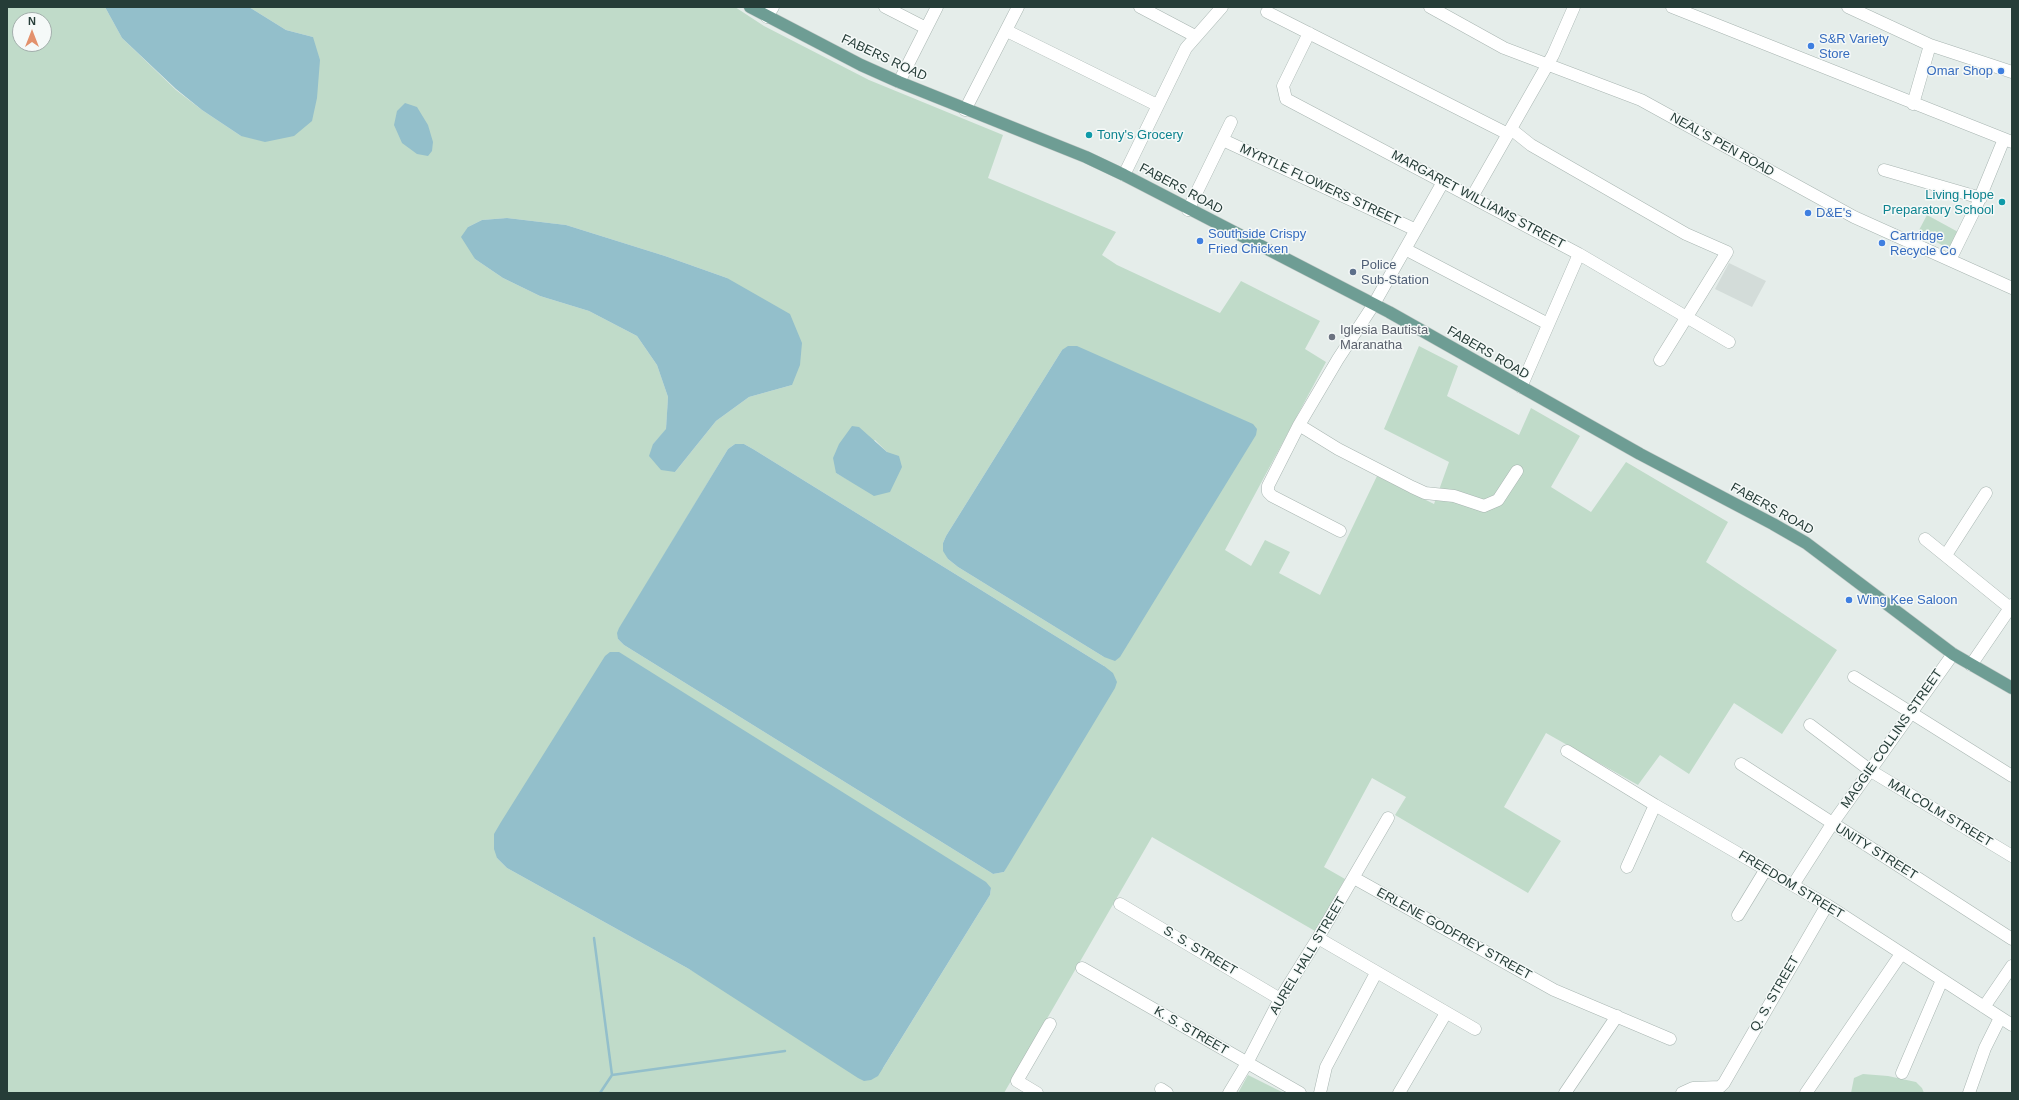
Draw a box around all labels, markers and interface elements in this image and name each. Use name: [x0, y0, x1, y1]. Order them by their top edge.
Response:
north arrow: [12, 12, 52, 52]
text: N: [28, 15, 36, 27]
street label: FABERS ROAD: [839, 31, 929, 85]
place label: S&R Variety Store: [1819, 31, 1889, 62]
marker: S&R Variety Store: [1806, 41, 1816, 51]
place label: Omar Shop: [1927, 63, 1993, 79]
marker: Omar Shop: [1996, 66, 2006, 76]
street label: NEAL'S PEN ROAD: [1667, 110, 1777, 180]
place label: Tony's Grocery: [1097, 127, 1183, 143]
marker: Tony's Grocery: [1084, 130, 1094, 140]
street label: MYRTLE FLOWERS STREET: [1237, 141, 1403, 229]
street label: MARGARET WILLIAMS STREET: [1389, 148, 1567, 252]
street label: FABERS ROAD: [1137, 160, 1225, 218]
place label: Living Hope Preparatory School: [1883, 187, 1994, 218]
marker: Living Hope Preparatory School: [1997, 197, 2007, 207]
place label: D&E's: [1816, 205, 1852, 221]
marker: D&E's: [1803, 208, 1813, 218]
place label: Southside Crispy Fried Chicken: [1208, 226, 1306, 257]
place label: Cartridge Recycle Co: [1890, 228, 1956, 259]
marker: Southside Crispy Fried Chicken: [1195, 236, 1205, 246]
marker: Cartridge Recycle Co: [1877, 238, 1887, 248]
place label: Police Sub-Station: [1361, 257, 1429, 288]
marker: Police Sub-Station: [1348, 267, 1358, 277]
place label: Iglesia Bautista Maranatha: [1340, 322, 1428, 353]
street label: FABERS ROAD: [1444, 323, 1532, 383]
marker: Iglesia Bautista Maranatha: [1327, 332, 1337, 342]
street label: FABERS ROAD: [1728, 480, 1816, 538]
place label: Wing Kee Saloon: [1857, 592, 1957, 608]
marker: Wing Kee Saloon: [1844, 595, 1854, 605]
street label: MAGGIE COLLINS STREET: [1838, 666, 1946, 812]
street label: MALCOLM STREET: [1885, 776, 1995, 850]
street label: UNITY STREET: [1832, 821, 1920, 883]
street label: FREEDOM STREET: [1736, 847, 1846, 923]
street label: ERLENE GODFREY STREET: [1374, 885, 1534, 983]
street label: AUREL HALL STREET: [1267, 894, 1349, 1018]
street label: S. S. STREET: [1160, 923, 1240, 979]
street label: Q. S. STREET: [1747, 954, 1803, 1034]
street label: K. S. STREET: [1151, 1003, 1231, 1059]

